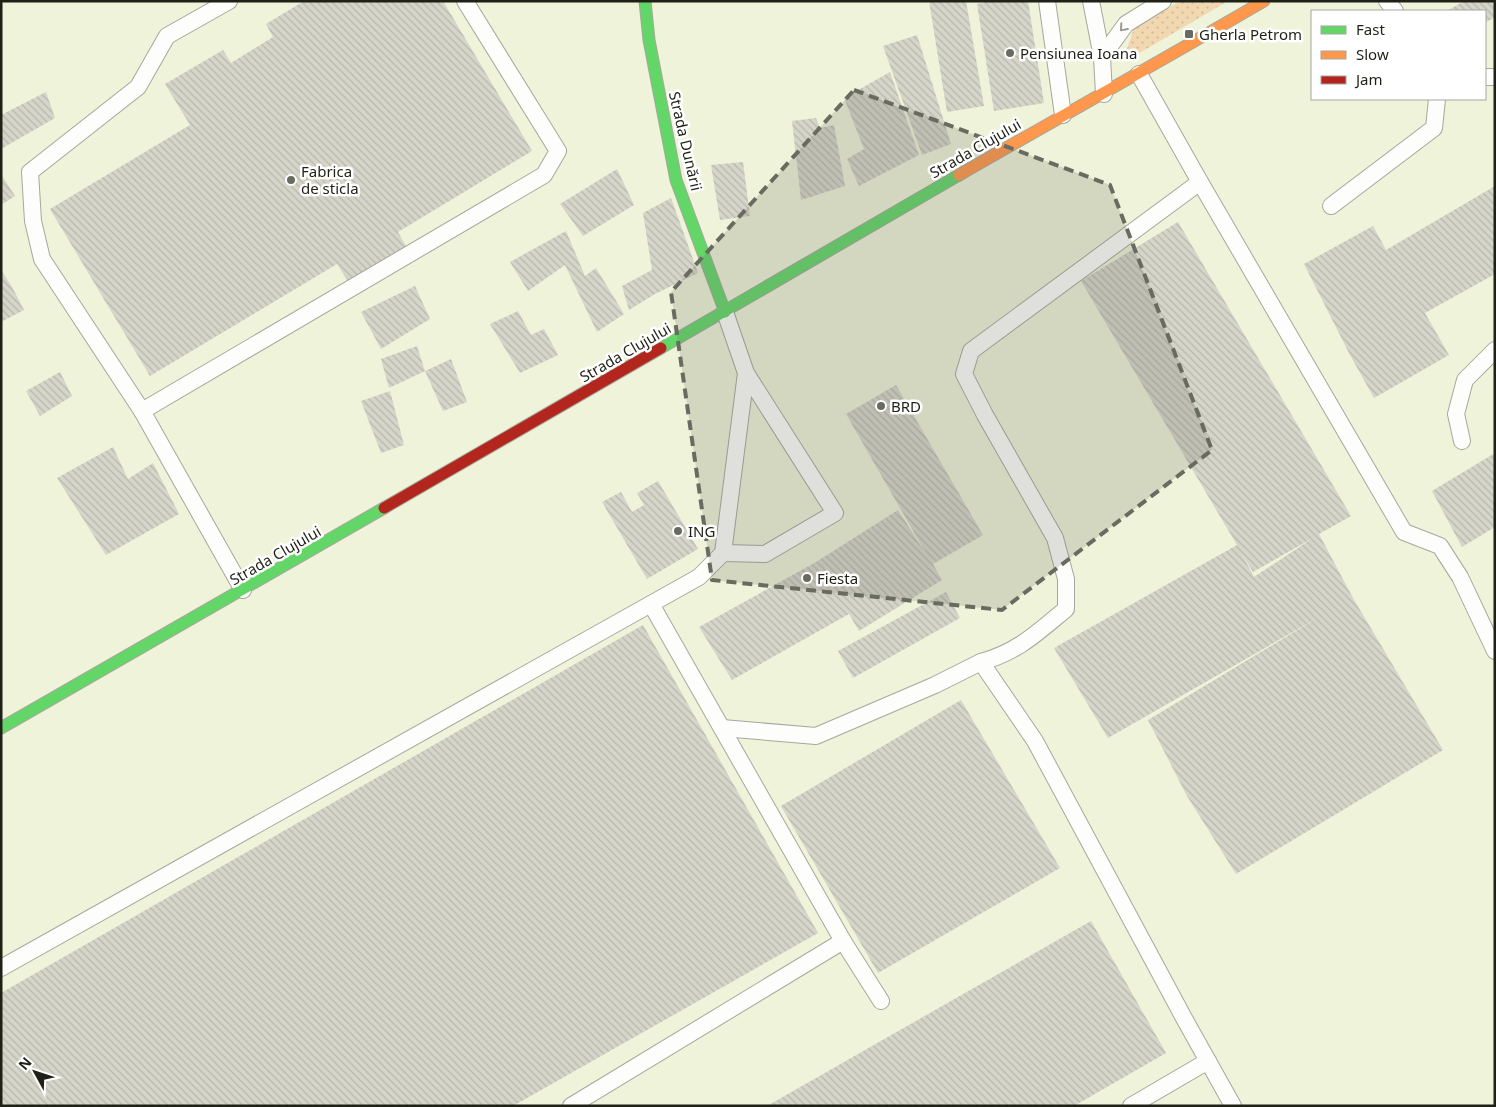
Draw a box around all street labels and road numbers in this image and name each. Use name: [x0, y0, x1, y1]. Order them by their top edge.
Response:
street label: Strada Dunării: [665, 89, 707, 193]
street label: Strada Clujului: [926, 114, 1024, 182]
street label: Strada Clujului: [576, 318, 674, 386]
street label: Strada Clujului: [226, 521, 324, 589]

